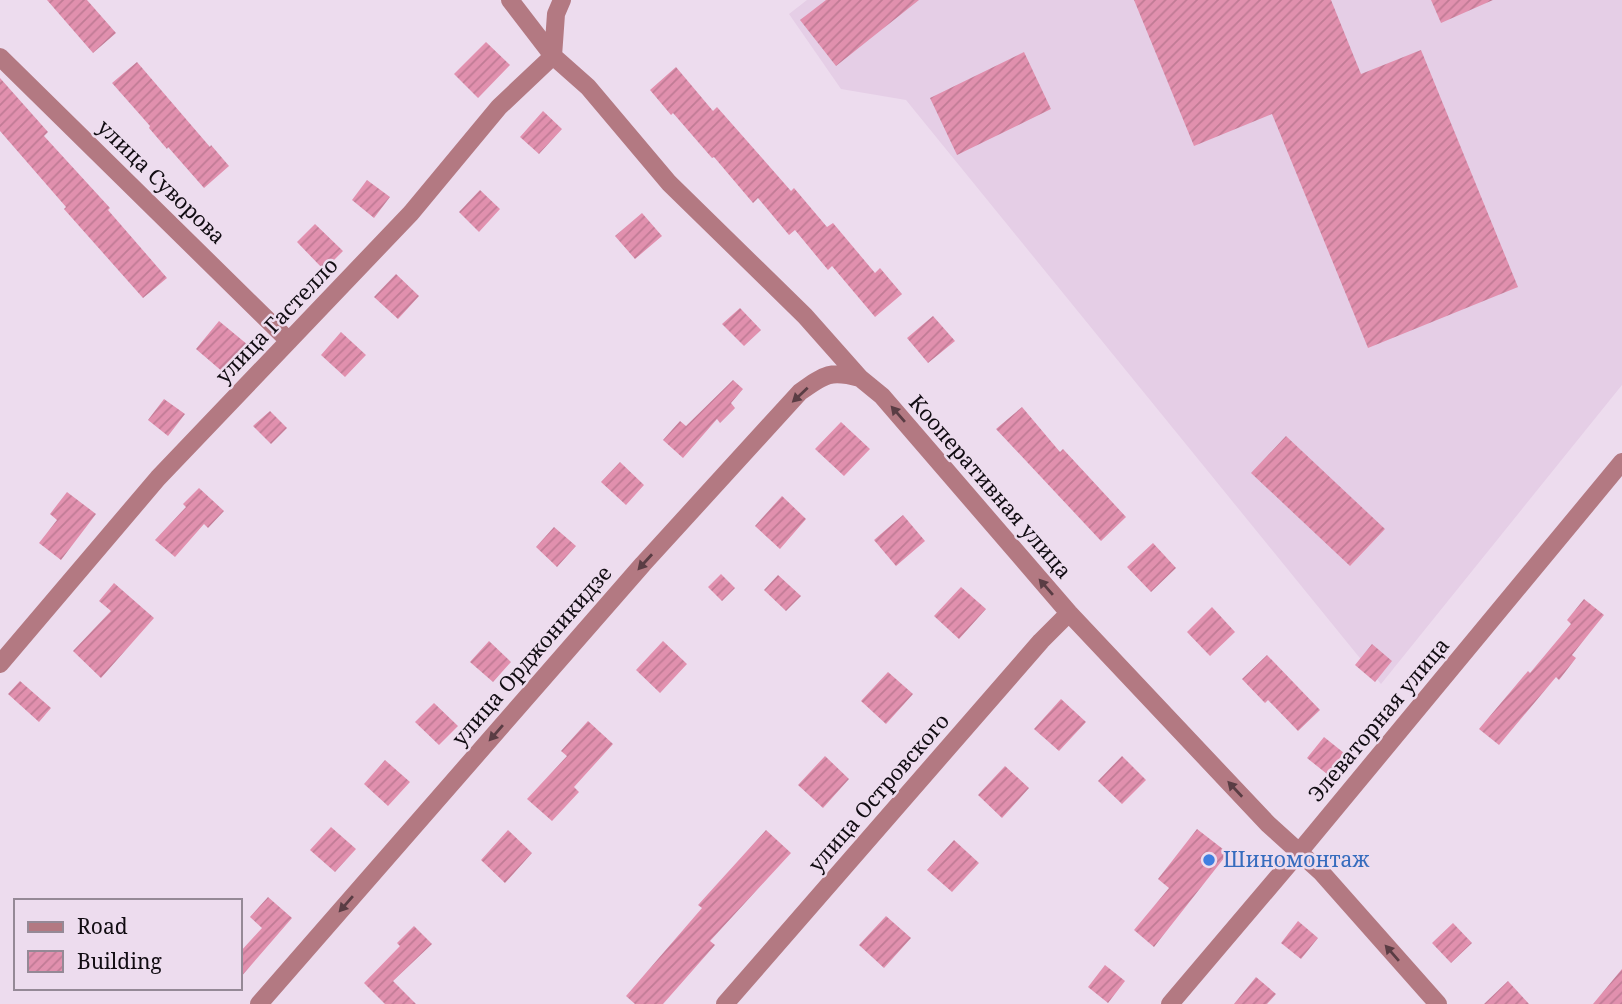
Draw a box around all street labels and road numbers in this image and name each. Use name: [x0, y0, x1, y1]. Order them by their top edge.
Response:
street label: улица Суворова: [92, 113, 232, 250]
street label: улица Гастелло: [209, 251, 344, 389]
street label: Кооперативная улица: [903, 389, 1078, 584]
street label: улица Орджоникидзе: [445, 559, 617, 751]
street label: Элеваторная улица: [1301, 632, 1455, 807]
street label: улица Островского: [802, 707, 955, 878]

